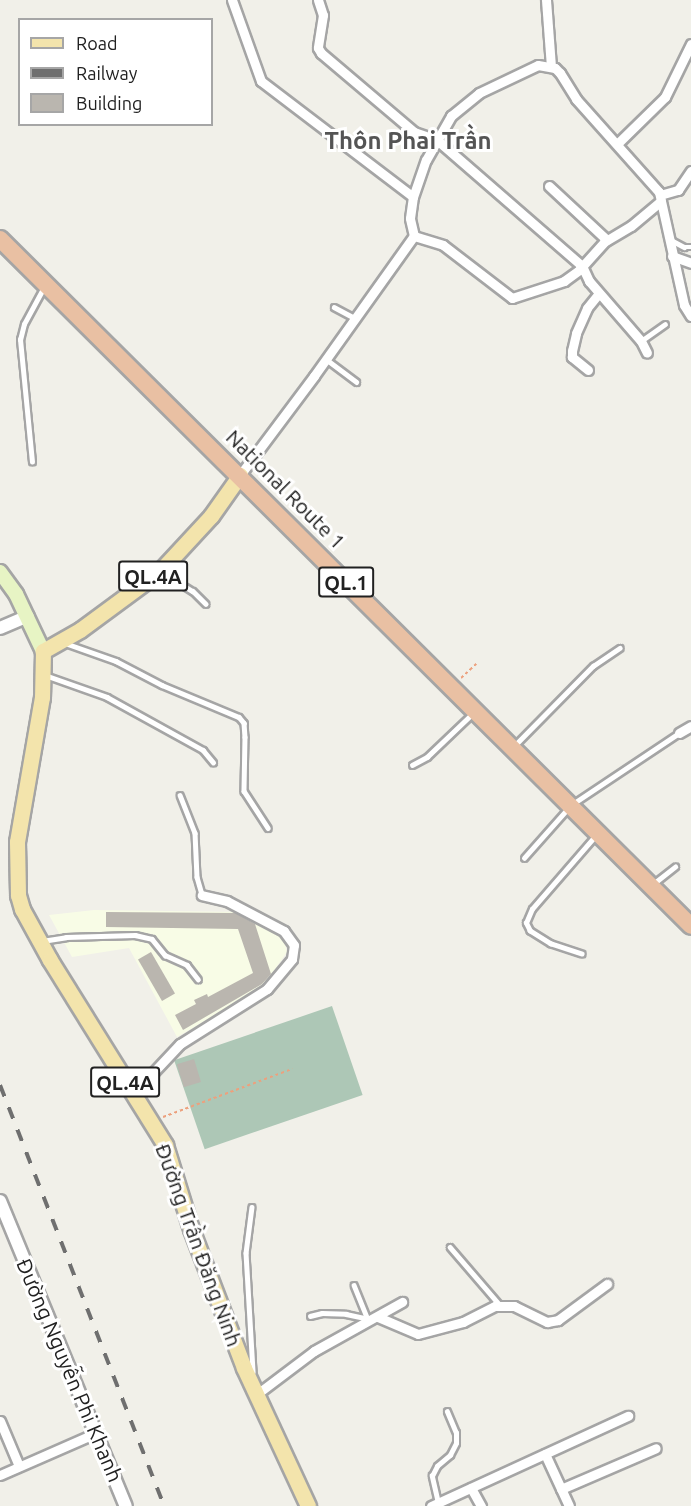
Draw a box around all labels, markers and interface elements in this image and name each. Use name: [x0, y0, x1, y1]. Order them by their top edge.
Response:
legend: [18, 18, 213, 126]
text: Road: [76, 33, 118, 53]
text: Railway: [76, 63, 137, 83]
text: Building: [76, 93, 142, 113]
district label: Thôn Phai Trần: [325, 127, 491, 155]
street label: National Route 1: [221, 424, 351, 554]
road number: QL.4A: [117, 559, 189, 593]
road number: QL.1: [318, 565, 374, 599]
road number: QL.4A: [89, 1065, 161, 1099]
street label: Đường Trần Đăng Ninh: [151, 1140, 247, 1350]
street label: Đường Nguyễn Phi Khanh: [11, 1255, 129, 1485]

